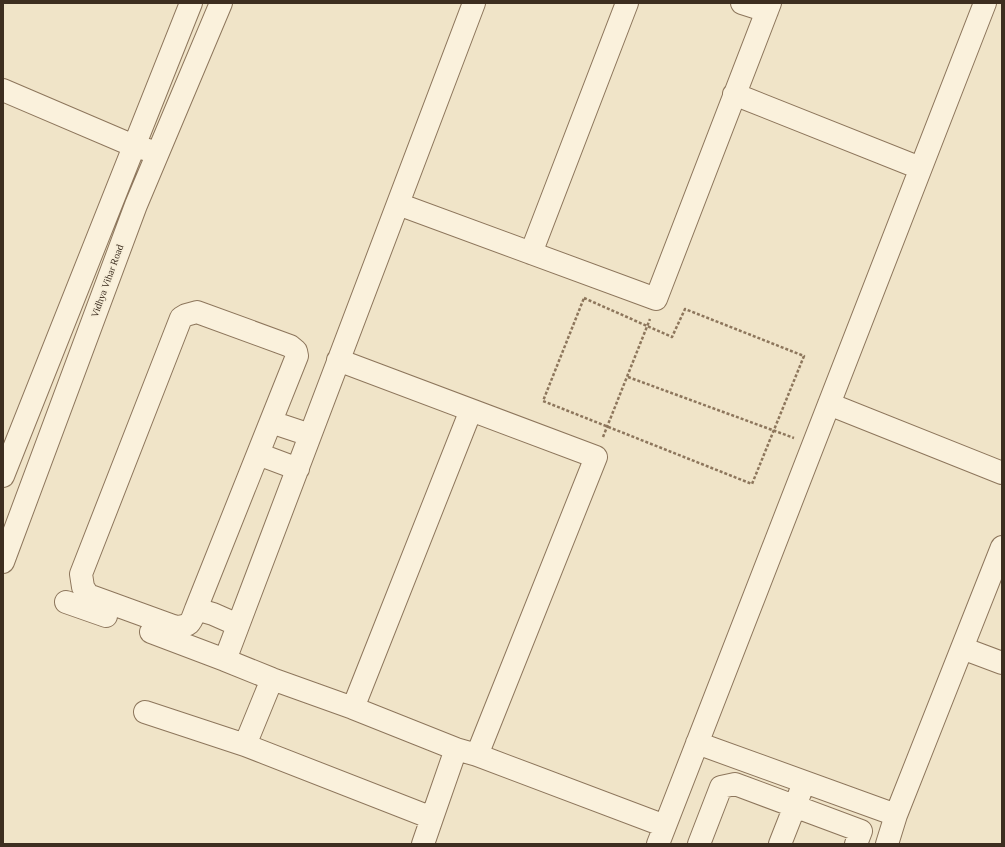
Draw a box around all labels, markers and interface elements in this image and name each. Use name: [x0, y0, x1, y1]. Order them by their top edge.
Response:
street label: Vidhya Vihar Road: [89, 243, 125, 319]

